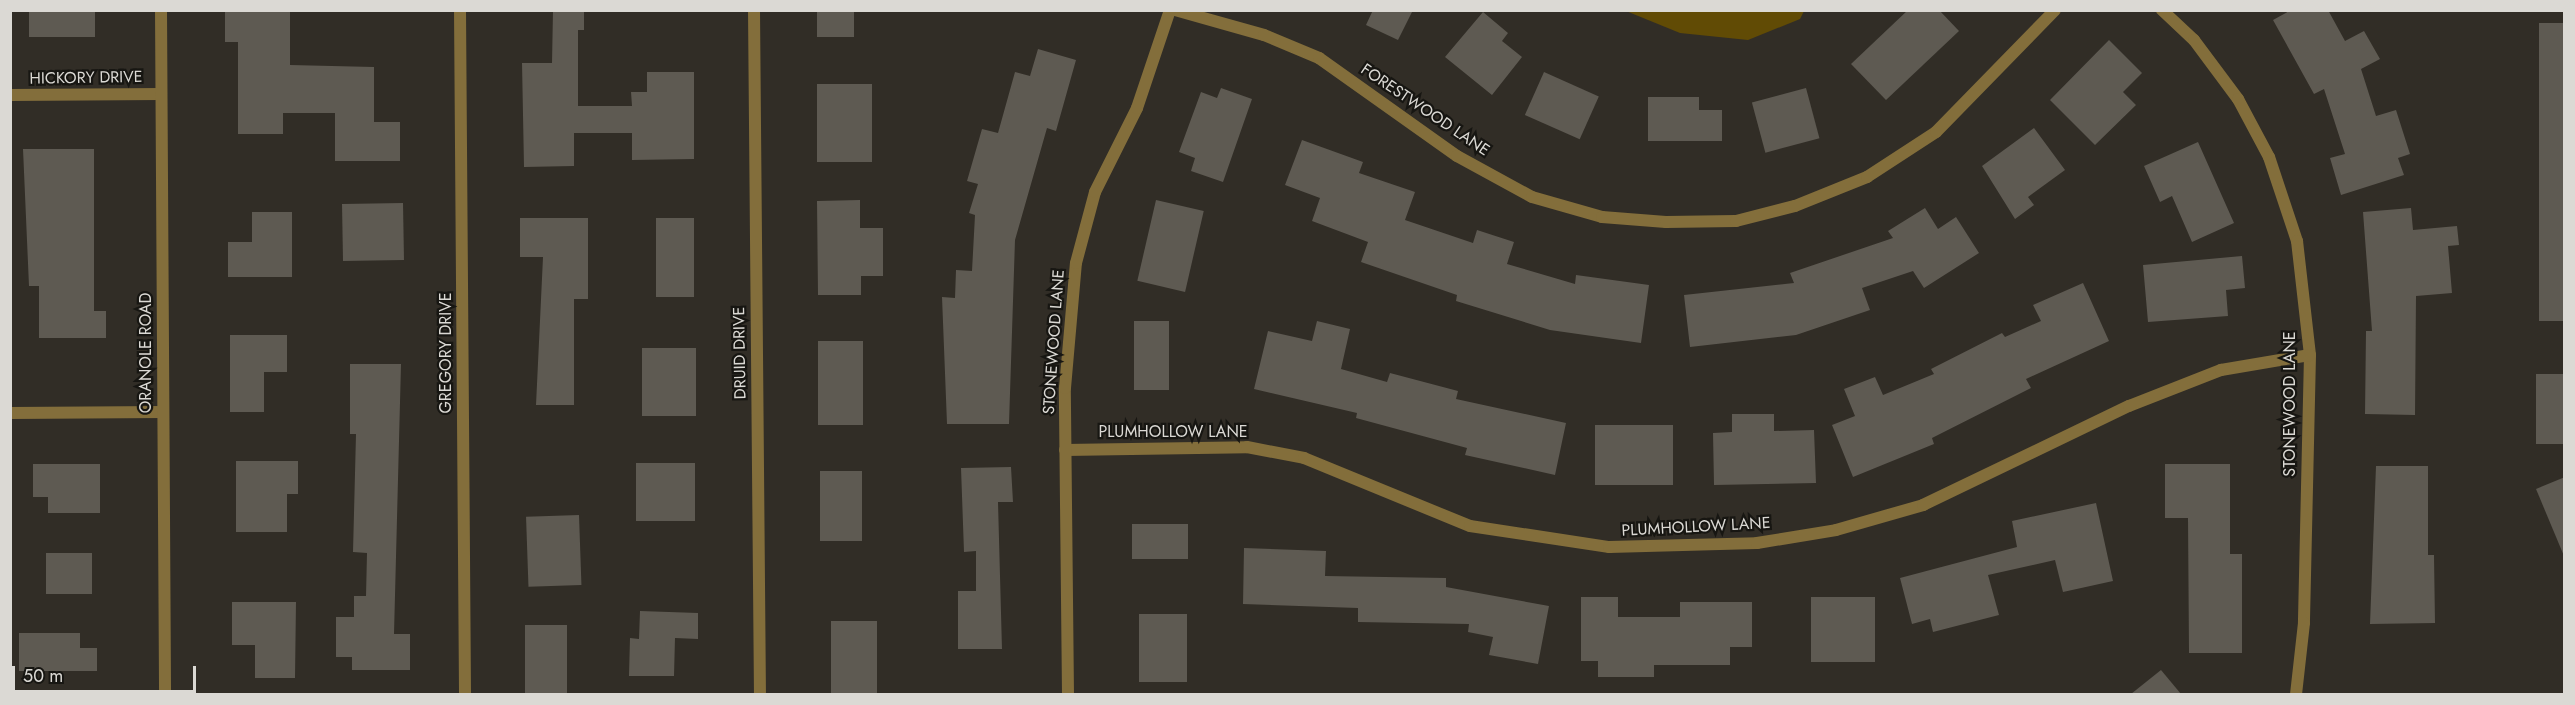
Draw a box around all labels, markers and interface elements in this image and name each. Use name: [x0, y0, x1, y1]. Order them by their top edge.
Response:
street label: FORESTWOOD LANE: [1357, 60, 1493, 160]
street label: HICKORY DRIVE: [29, 67, 143, 89]
street label: STONEWOOD LANE: [1039, 269, 1069, 415]
street label: GREGORY DRIVE: [436, 292, 456, 414]
street label: ORANOLE ROAD: [136, 293, 156, 413]
street label: DRUID DRIVE: [730, 307, 750, 399]
street label: STONEWOOD LANE: [2280, 331, 2300, 477]
street label: PLUMHOLLOW LANE: [1098, 422, 1248, 442]
street label: PLUMHOLLOW LANE: [1621, 514, 1771, 540]
scale bar: [15, 654, 200, 692]
text: 50 m: [23, 663, 63, 689]

